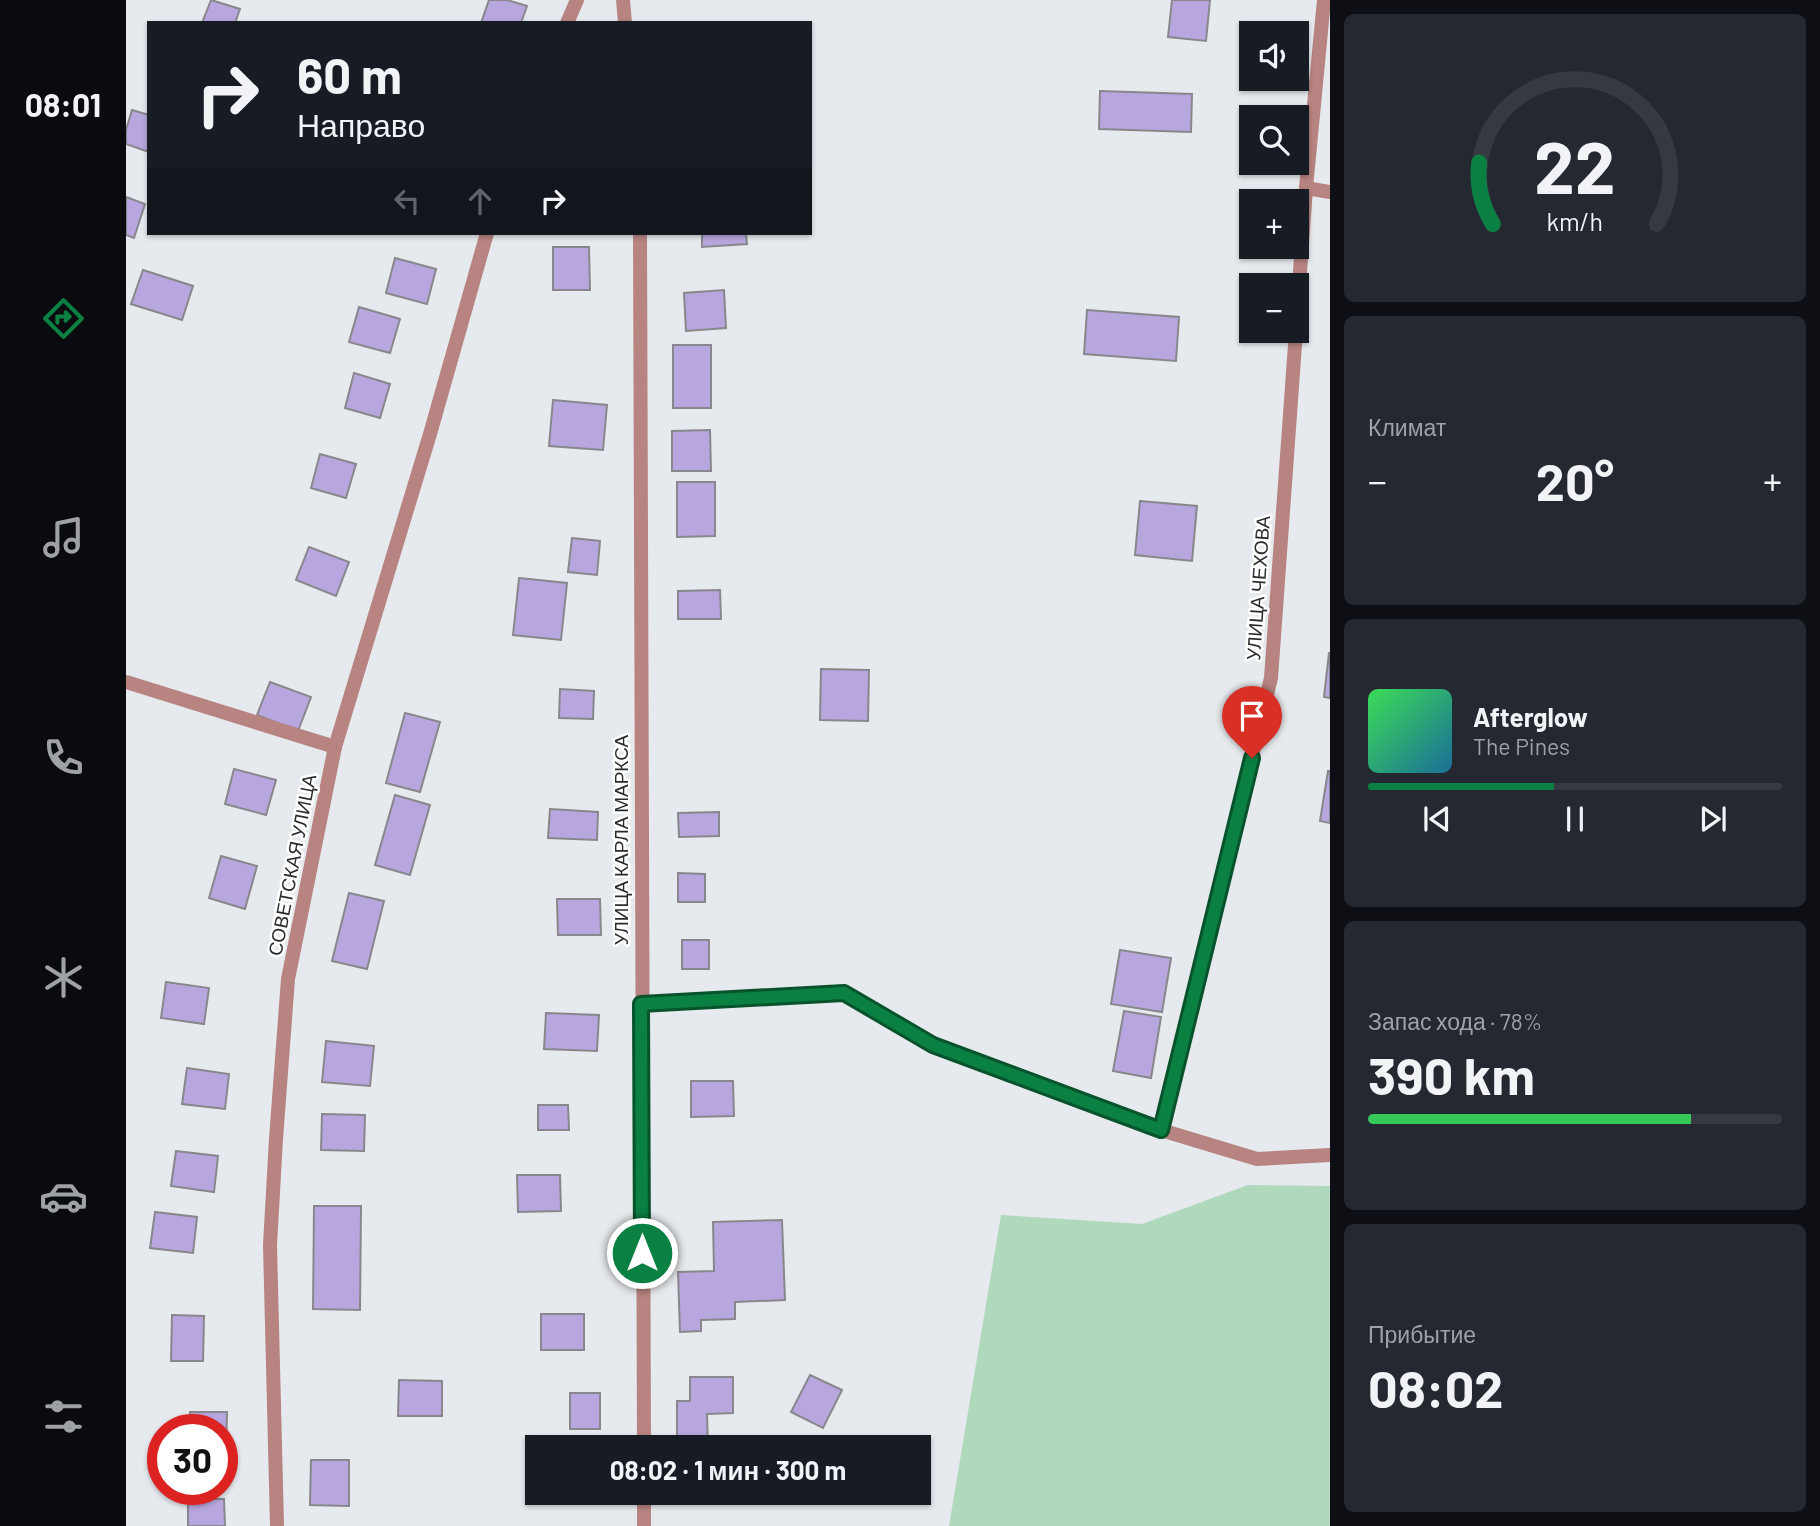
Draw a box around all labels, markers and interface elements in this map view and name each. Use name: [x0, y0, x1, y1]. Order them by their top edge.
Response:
map controls: [1239, 21, 1309, 343]
button: sound: [1239, 21, 1309, 91]
text: 60 m: [297, 45, 402, 104]
icon: right: [182, 49, 273, 140]
text: 08:01: [25, 85, 101, 123]
text: Направо: [297, 105, 425, 143]
button: search: [1239, 105, 1309, 175]
text: 22: [1534, 122, 1616, 210]
icon: left: [388, 182, 426, 220]
icon: ahead: [461, 182, 499, 220]
icon: right: [534, 182, 572, 220]
button: +: [1239, 189, 1309, 259]
text: km/h: [1547, 206, 1603, 236]
button: −: [1239, 273, 1309, 343]
icon: directions: [39, 294, 88, 343]
text: Климат: [1368, 413, 1446, 441]
text: 20°: [1536, 449, 1614, 511]
text: −: [1368, 457, 1387, 503]
text: +: [1763, 457, 1782, 503]
icon: music: [39, 513, 88, 562]
street label: УЛИЦА ЧЕХОВА: [1241, 515, 1274, 661]
pin: [1222, 686, 1282, 758]
icon: arrive: [1233, 697, 1271, 735]
text: Afterglow: [1473, 701, 1588, 732]
text: The Pines: [1473, 732, 1570, 760]
icon: phone: [39, 733, 88, 782]
street label: УЛИЦА КАРЛА МАРКСА: [609, 734, 632, 945]
street label: СОВЕТСКАЯ УЛИЦА: [263, 772, 320, 958]
icon: previous: [1418, 800, 1456, 838]
icon: pause: [1556, 800, 1594, 838]
icon: next: [1694, 800, 1732, 838]
icon: climate: [39, 953, 88, 1002]
text: Запас хода · 78%: [1368, 1007, 1542, 1035]
text: 390 km: [1368, 1043, 1535, 1105]
icon: car: [39, 1172, 88, 1221]
position arrow: [605, 1216, 679, 1290]
text: Прибытие: [1368, 1320, 1476, 1348]
text: 08:02: [1368, 1356, 1503, 1418]
icon: filters: [39, 1392, 88, 1441]
speed limit sign: 30: [147, 1414, 238, 1505]
text: 08:02 · 1 мин · 300 m: [610, 1454, 846, 1485]

